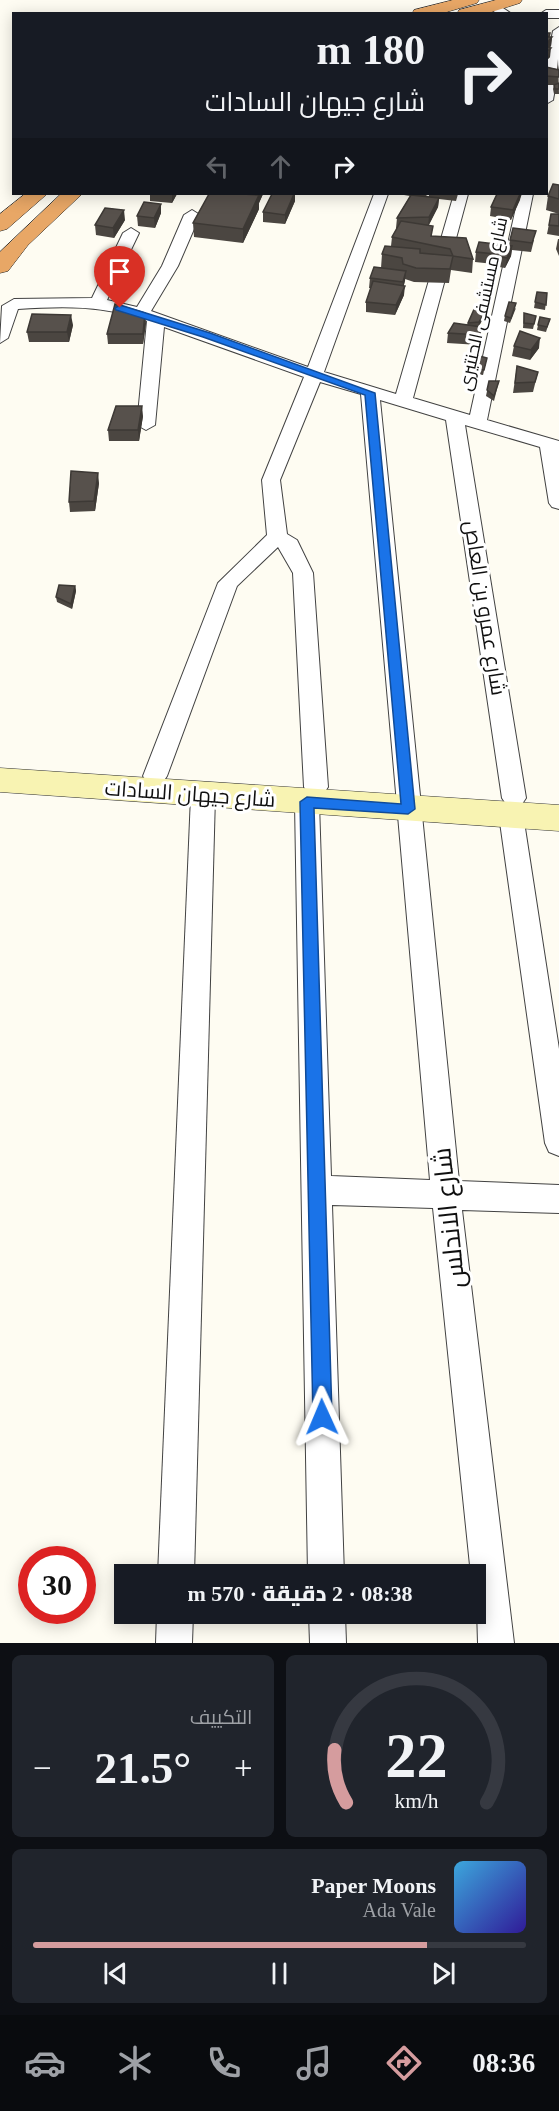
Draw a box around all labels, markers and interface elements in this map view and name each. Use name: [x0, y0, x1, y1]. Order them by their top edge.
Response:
text: 180 m: [317, 27, 425, 73]
icon: right: [446, 36, 524, 114]
text: شارع جيهان السادات: [205, 87, 425, 117]
icon: left: [201, 150, 234, 183]
icon: ahead: [264, 150, 297, 183]
icon: right: [327, 150, 360, 183]
street label: شارع مستشفى الحنتيرى: [455, 215, 513, 393]
pin: [94, 246, 145, 308]
icon: arrive: [103, 255, 136, 288]
street label: شارع عمرو بن العاص: [457, 519, 511, 698]
street label: شارع جيهان السادات: [104, 776, 276, 814]
street label: شارع الاندلس: [427, 1146, 473, 1290]
position arrow: [290, 1385, 354, 1449]
speed limit sign: 30: [18, 1546, 96, 1624]
text: 08:38 · 2 دقيقة · 570 m: [187, 1581, 413, 1606]
text: التكييف: [190, 1706, 253, 1728]
text: 22: [385, 1721, 447, 1790]
text: 21.5°: [94, 1743, 191, 1793]
text: −: [33, 1750, 52, 1786]
text: +: [234, 1750, 253, 1786]
text: km/h: [394, 1789, 439, 1813]
text: Paper Moons: [311, 1873, 436, 1898]
text: Ada Vale: [363, 1899, 436, 1921]
icon: previous: [99, 1957, 132, 1990]
icon: pause: [263, 1957, 296, 1990]
icon: next: [427, 1957, 460, 1990]
icon: car: [24, 2042, 66, 2084]
icon: climate: [114, 2042, 156, 2084]
icon: phone: [203, 2042, 245, 2084]
icon: music: [293, 2042, 335, 2084]
icon: directions: [383, 2042, 425, 2084]
text: 08:36: [472, 2048, 535, 2078]

